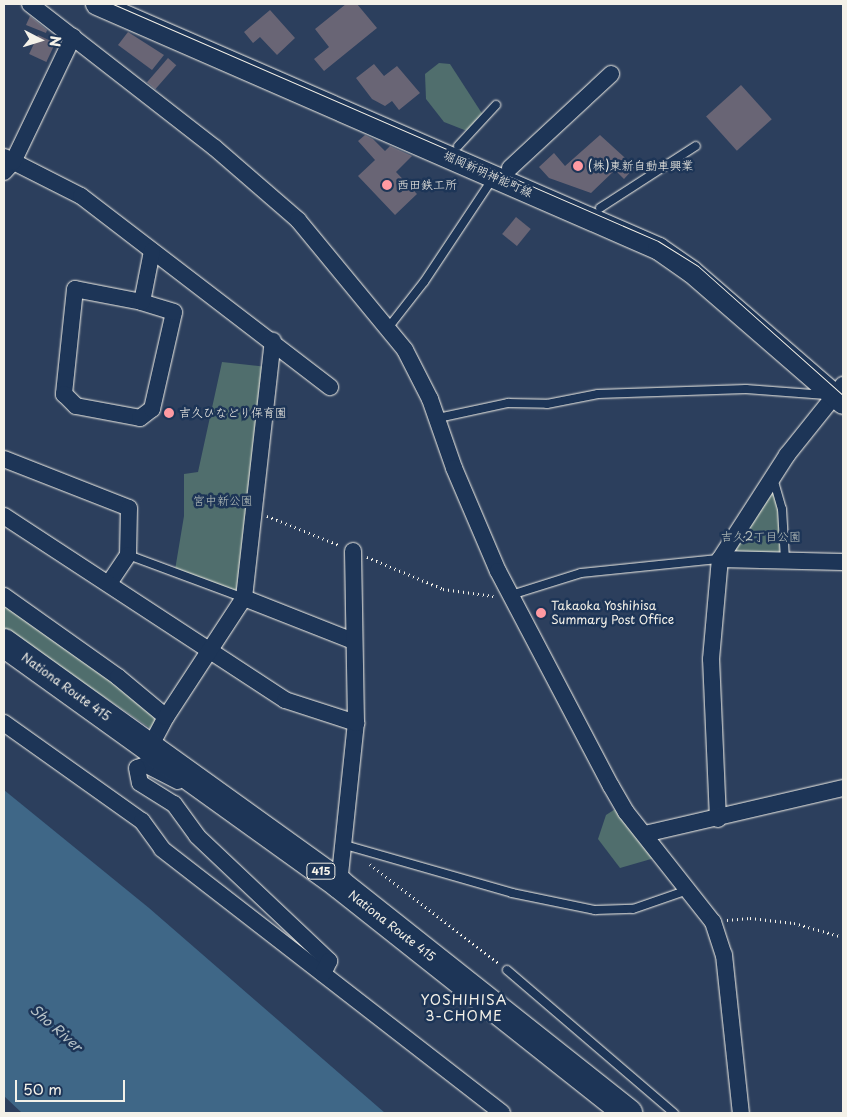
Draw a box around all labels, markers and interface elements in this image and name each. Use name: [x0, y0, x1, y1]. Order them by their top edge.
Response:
north arrow: [15, 15, 65, 65]
text: N: [44, 35, 66, 48]
street label: 堀岡新明神能町線: [441, 148, 535, 200]
place label: (株)東新自動車興業: [588, 159, 693, 173]
marker: (株)東新自動車興業: [572, 160, 584, 172]
place label: 西田鉄工所: [397, 178, 457, 192]
marker: 西田鉄工所: [381, 179, 393, 191]
place label: 吉久ひなどり保育園: [179, 406, 287, 420]
marker: 吉久ひなどり保育園: [163, 407, 175, 419]
park label: 宮中新公園: [193, 494, 253, 508]
park label: 吉久2丁目公園: [721, 530, 801, 544]
place label: Takaoka Yoshihisa Summary Post Office: [551, 599, 674, 627]
marker: Takaoka Yoshihisa Summary Post Office: [535, 607, 547, 619]
street label: Nationa Route 415: [19, 650, 113, 724]
road number: 415: [306, 862, 336, 879]
street label: Nationa Route 415: [346, 887, 438, 965]
district label: YOSHIHISA 3-CHOME: [420, 992, 508, 1024]
water label: Sho River: [26, 1001, 86, 1055]
scale bar: [18, 1070, 128, 1102]
text: 50 m: [23, 1077, 62, 1100]

